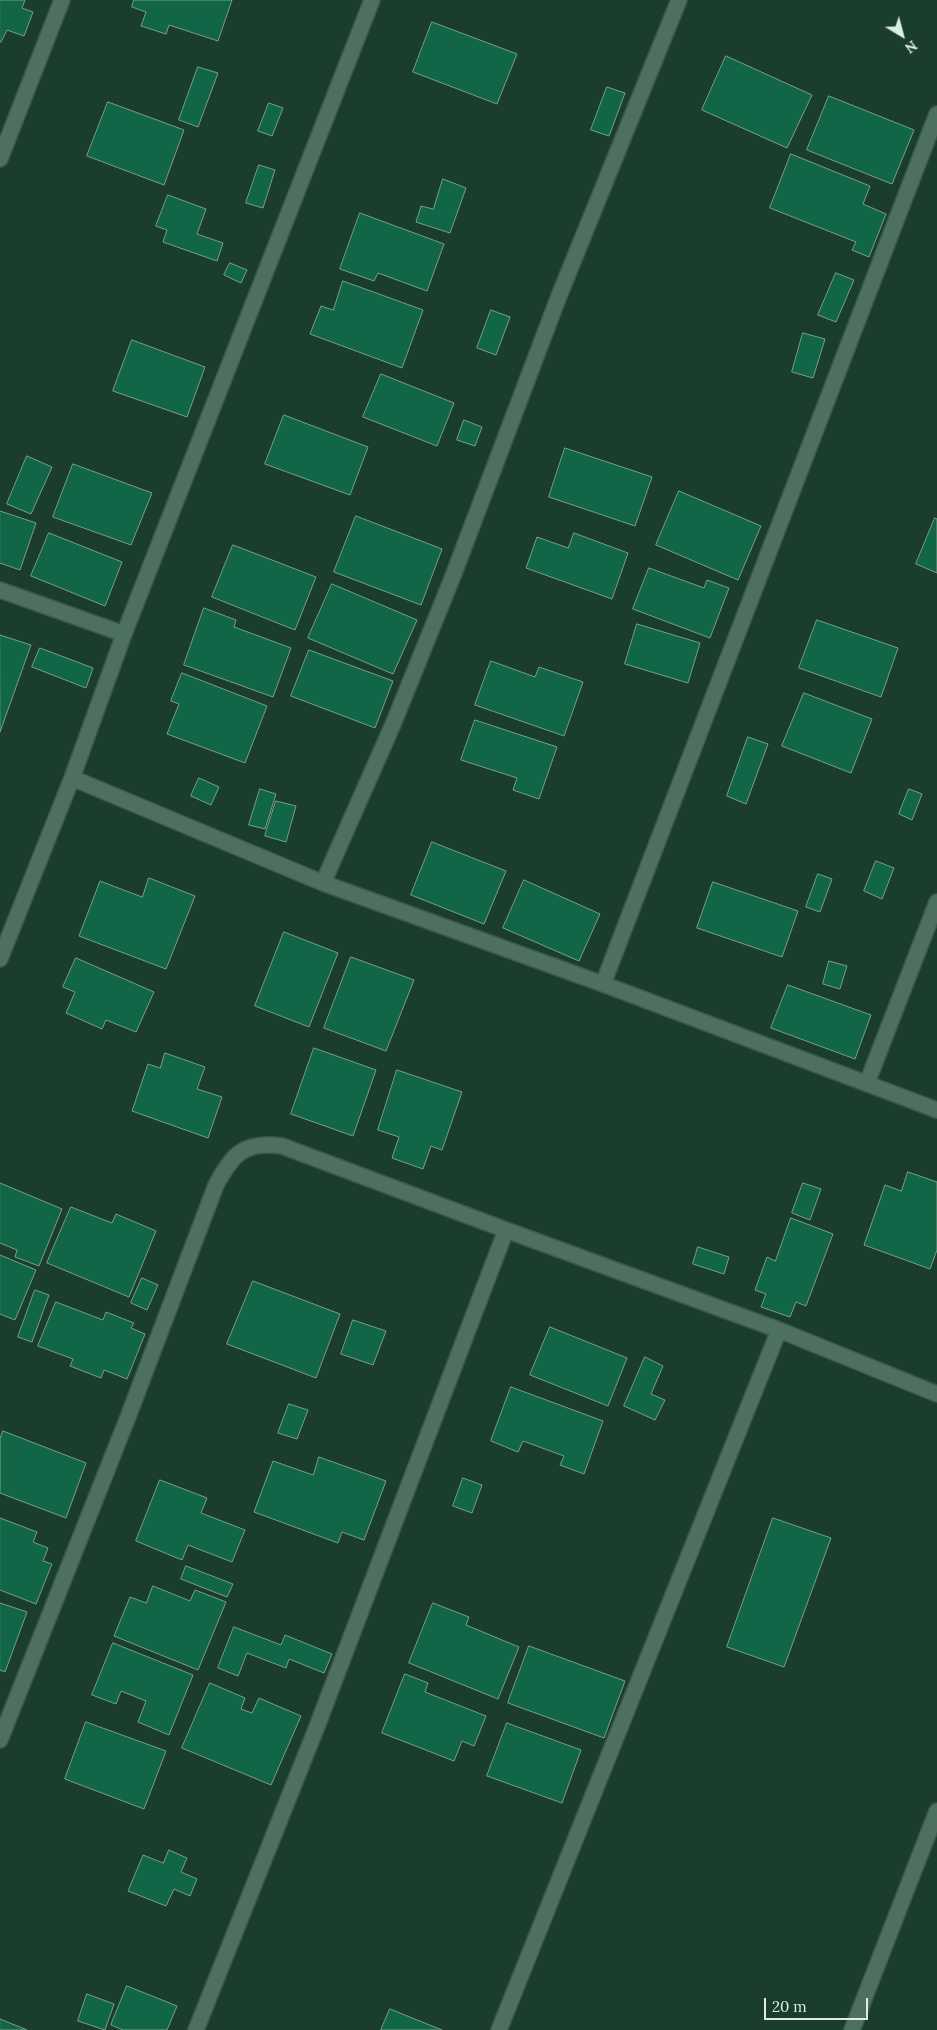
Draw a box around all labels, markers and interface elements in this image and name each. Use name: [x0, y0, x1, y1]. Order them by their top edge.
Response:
north arrow: [877, 10, 927, 60]
text: N: [901, 37, 921, 57]
scale bar: [767, 1988, 871, 2020]
text: 20 m: [772, 1997, 807, 2016]

